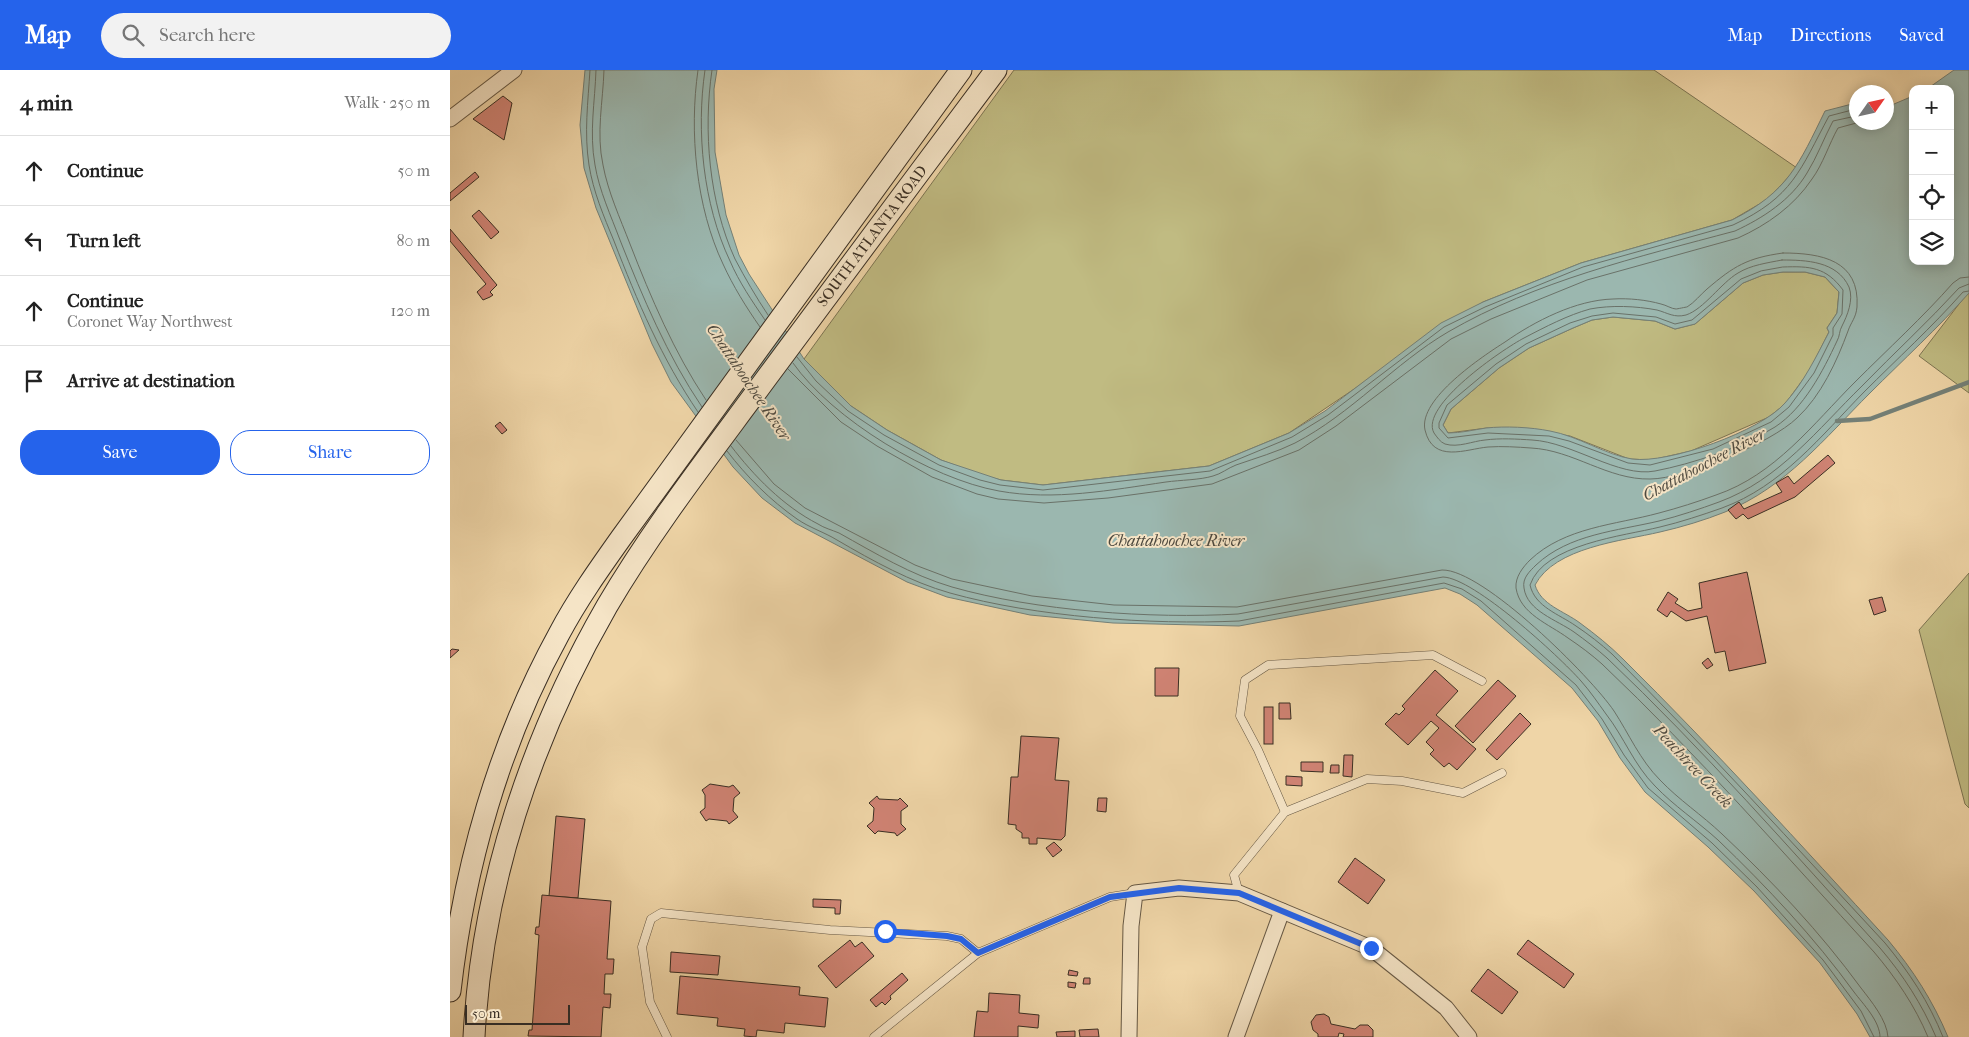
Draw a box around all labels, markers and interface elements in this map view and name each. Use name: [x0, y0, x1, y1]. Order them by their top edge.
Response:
search box: [101, 13, 451, 58]
text: Map: [25, 21, 71, 49]
icon: search: [119, 21, 147, 49]
text: Search here: [159, 24, 255, 46]
text: Map: [1728, 25, 1762, 46]
text: Directions: [1790, 25, 1871, 46]
text: Saved: [1899, 25, 1944, 46]
north arrow: [1849, 85, 1894, 130]
map controls: [1909, 85, 1954, 265]
button: +: [1909, 85, 1954, 130]
text: 4 min: [20, 91, 73, 115]
text: Walk · 250 m: [345, 93, 430, 112]
button: −: [1909, 130, 1954, 175]
icon: ahead: [20, 157, 48, 185]
text: Continue: [67, 160, 143, 182]
text: 50 m: [398, 161, 430, 180]
street label: SOUTH ATLANTA ROAD: [813, 162, 931, 310]
button: locate: [1909, 175, 1954, 220]
button: layers: [1909, 220, 1954, 265]
icon: left: [20, 227, 48, 255]
text: Turn left: [67, 230, 141, 252]
text: 80 m: [396, 231, 430, 250]
text: Continue: [67, 290, 143, 312]
icon: ahead: [20, 297, 48, 325]
text: 120 m: [391, 301, 430, 320]
text: Coronet Way Northwest: [67, 312, 233, 331]
water label: Chattahoochee River: [703, 320, 796, 445]
icon: arrive: [20, 367, 48, 395]
text: Arrive at destination: [67, 370, 235, 392]
water label: Chattahoochee River: [1639, 423, 1770, 504]
button: Save: [20, 430, 220, 475]
button: Share: [230, 430, 430, 475]
water label: Chattahoochee River: [1108, 531, 1246, 550]
water label: Peachtree Creek: [1649, 720, 1736, 812]
route start: [874, 920, 897, 943]
route end: [1360, 937, 1383, 960]
scale bar: [465, 1002, 570, 1025]
text: 50 m: [472, 1005, 500, 1022]

